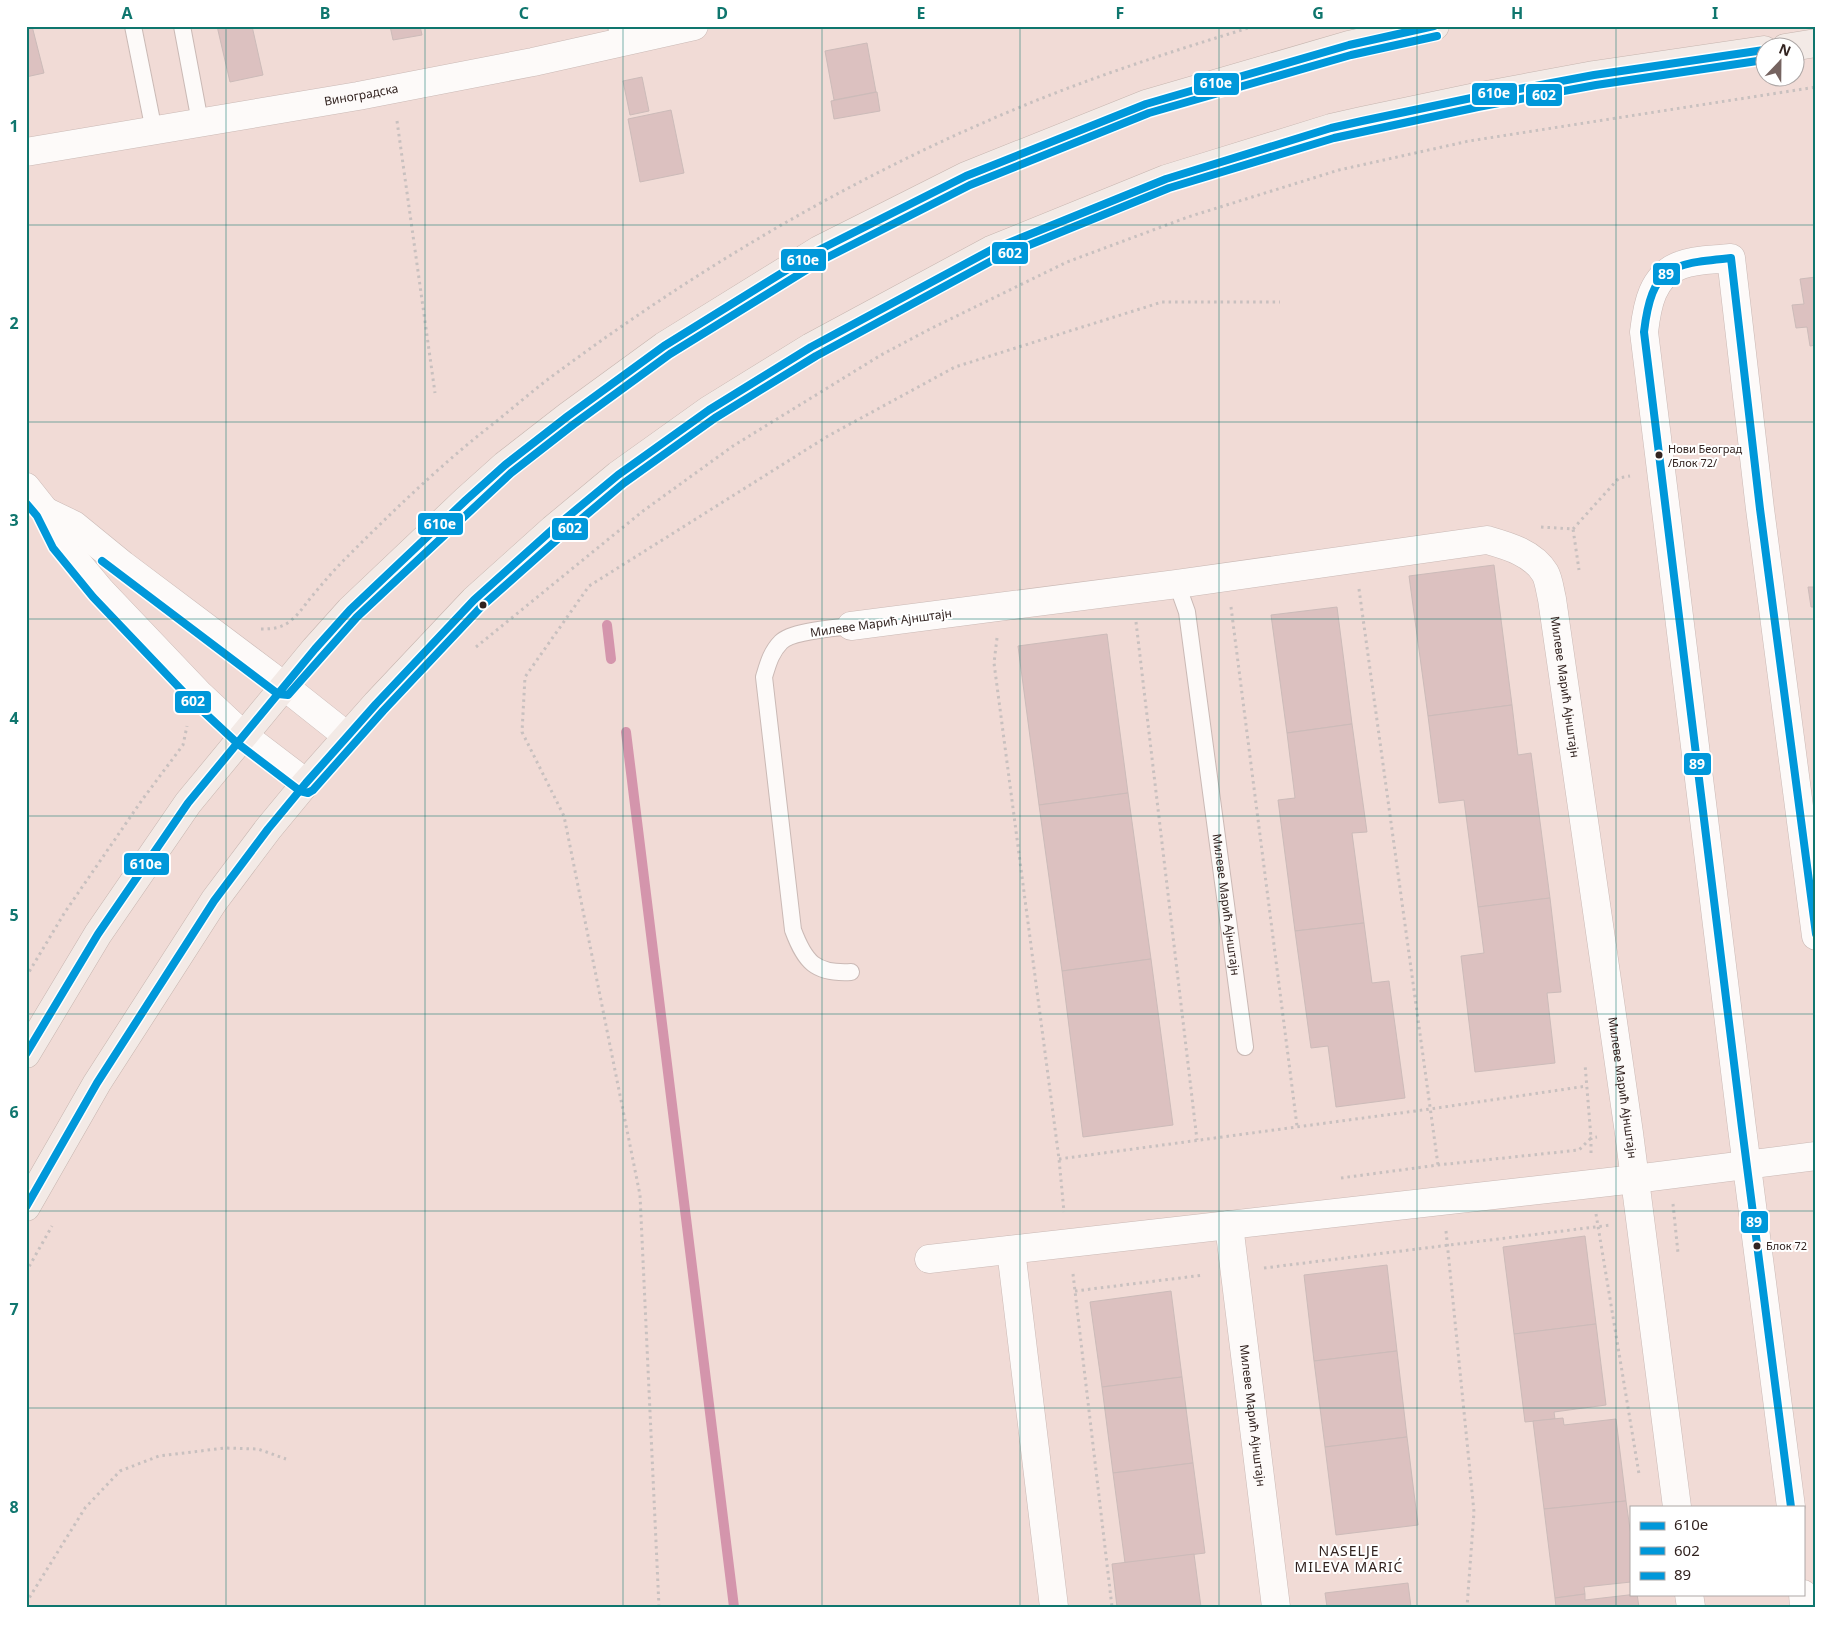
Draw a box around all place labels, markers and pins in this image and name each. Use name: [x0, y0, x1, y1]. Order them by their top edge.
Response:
place label: Нови Београд /Блок 72/: [1668, 441, 1743, 470]
marker: Нови Београд /Блок 72/: [1654, 450, 1664, 460]
unlabelled marker: [478, 600, 488, 610]
place label: Блок 72: [1766, 1238, 1807, 1253]
marker: Блок 72: [1752, 1241, 1762, 1251]

